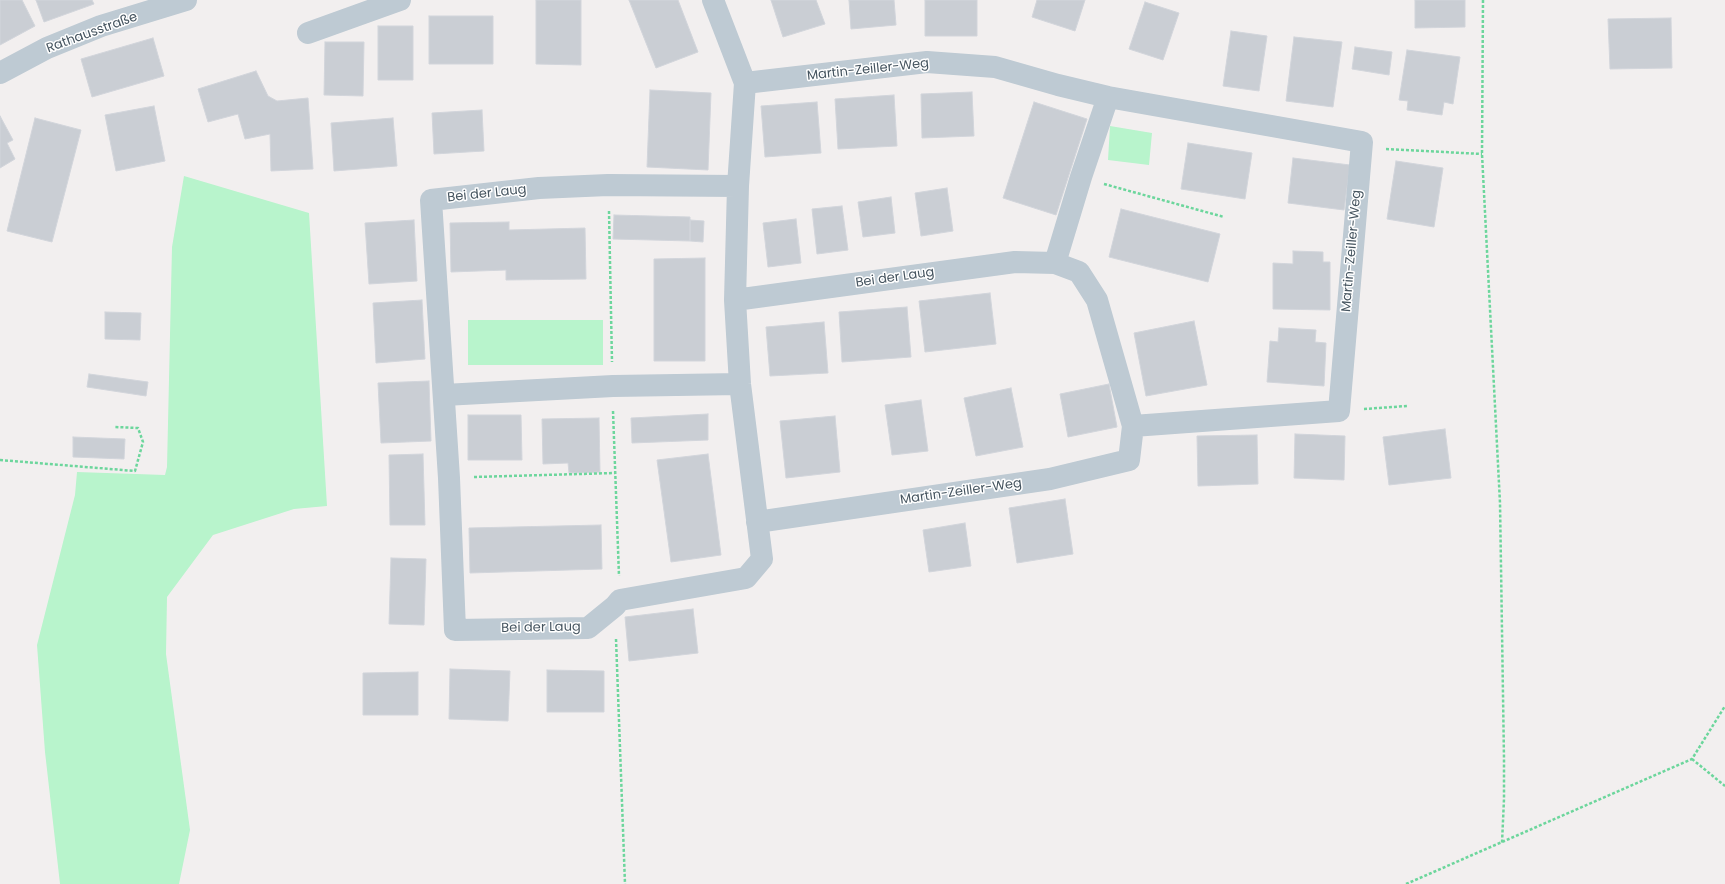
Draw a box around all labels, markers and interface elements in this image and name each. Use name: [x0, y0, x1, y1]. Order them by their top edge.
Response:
street label: Rathausstraße: [44, 9, 140, 57]
street label: Martin-Zeiller-Weg: [806, 56, 930, 84]
street label: Bei der Laug: [447, 182, 527, 206]
street label: Martin-Zeiller-Weg: [1339, 189, 1365, 313]
street label: Bei der Laug: [855, 265, 935, 291]
street label: Martin-Zeiller-Weg: [899, 476, 1023, 508]
street label: Bei der Laug: [501, 620, 581, 636]

